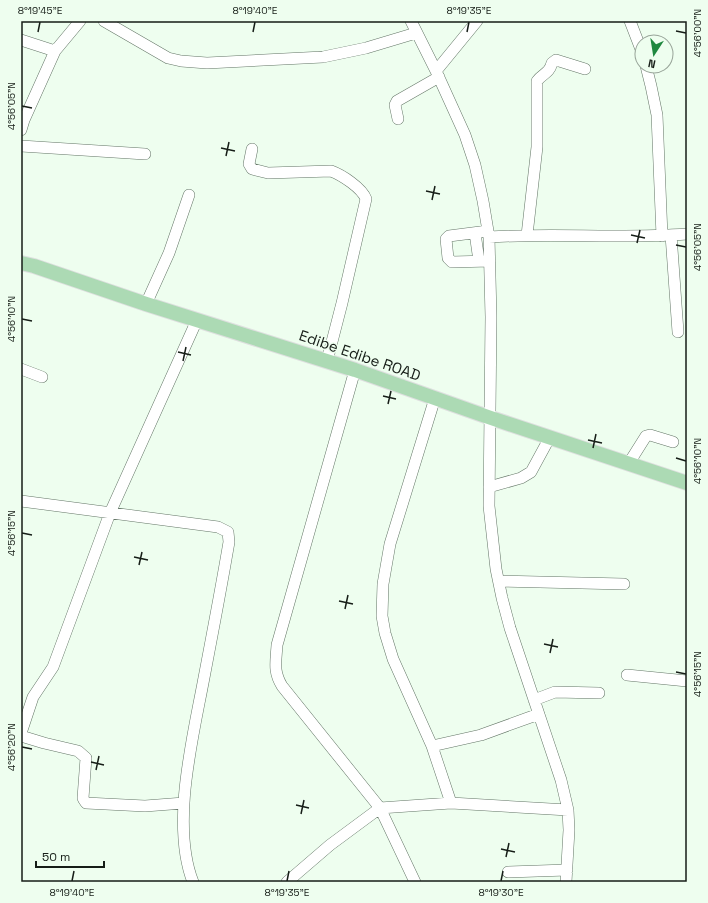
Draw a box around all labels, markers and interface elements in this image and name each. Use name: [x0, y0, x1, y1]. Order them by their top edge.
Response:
text: 8°19'45"E: [18, 4, 63, 17]
text: 8°19'40"E: [233, 4, 278, 17]
text: 8°19'35"E: [447, 4, 492, 17]
text: 4°56'00"N: [691, 9, 704, 57]
north arrow: [634, 34, 674, 74]
text: N: [647, 56, 657, 71]
text: 4°56'05"N: [5, 82, 18, 130]
text: 4°56'05"N: [691, 223, 704, 271]
text: 4°56'10"N: [5, 296, 18, 342]
street label: Edibe Edibe ROAD: [297, 325, 423, 385]
text: 4°56'10"N: [691, 438, 704, 484]
text: 4°56'15"N: [5, 510, 18, 556]
text: 4°56'15"N: [691, 651, 704, 697]
text: 4°56'20"N: [5, 723, 18, 771]
scale bar: [36, 843, 104, 869]
text: 50 m: [42, 849, 70, 865]
text: 8°19'40"E: [50, 886, 95, 899]
text: 8°19'35"E: [265, 886, 310, 899]
text: 8°19'30"E: [478, 886, 524, 899]

